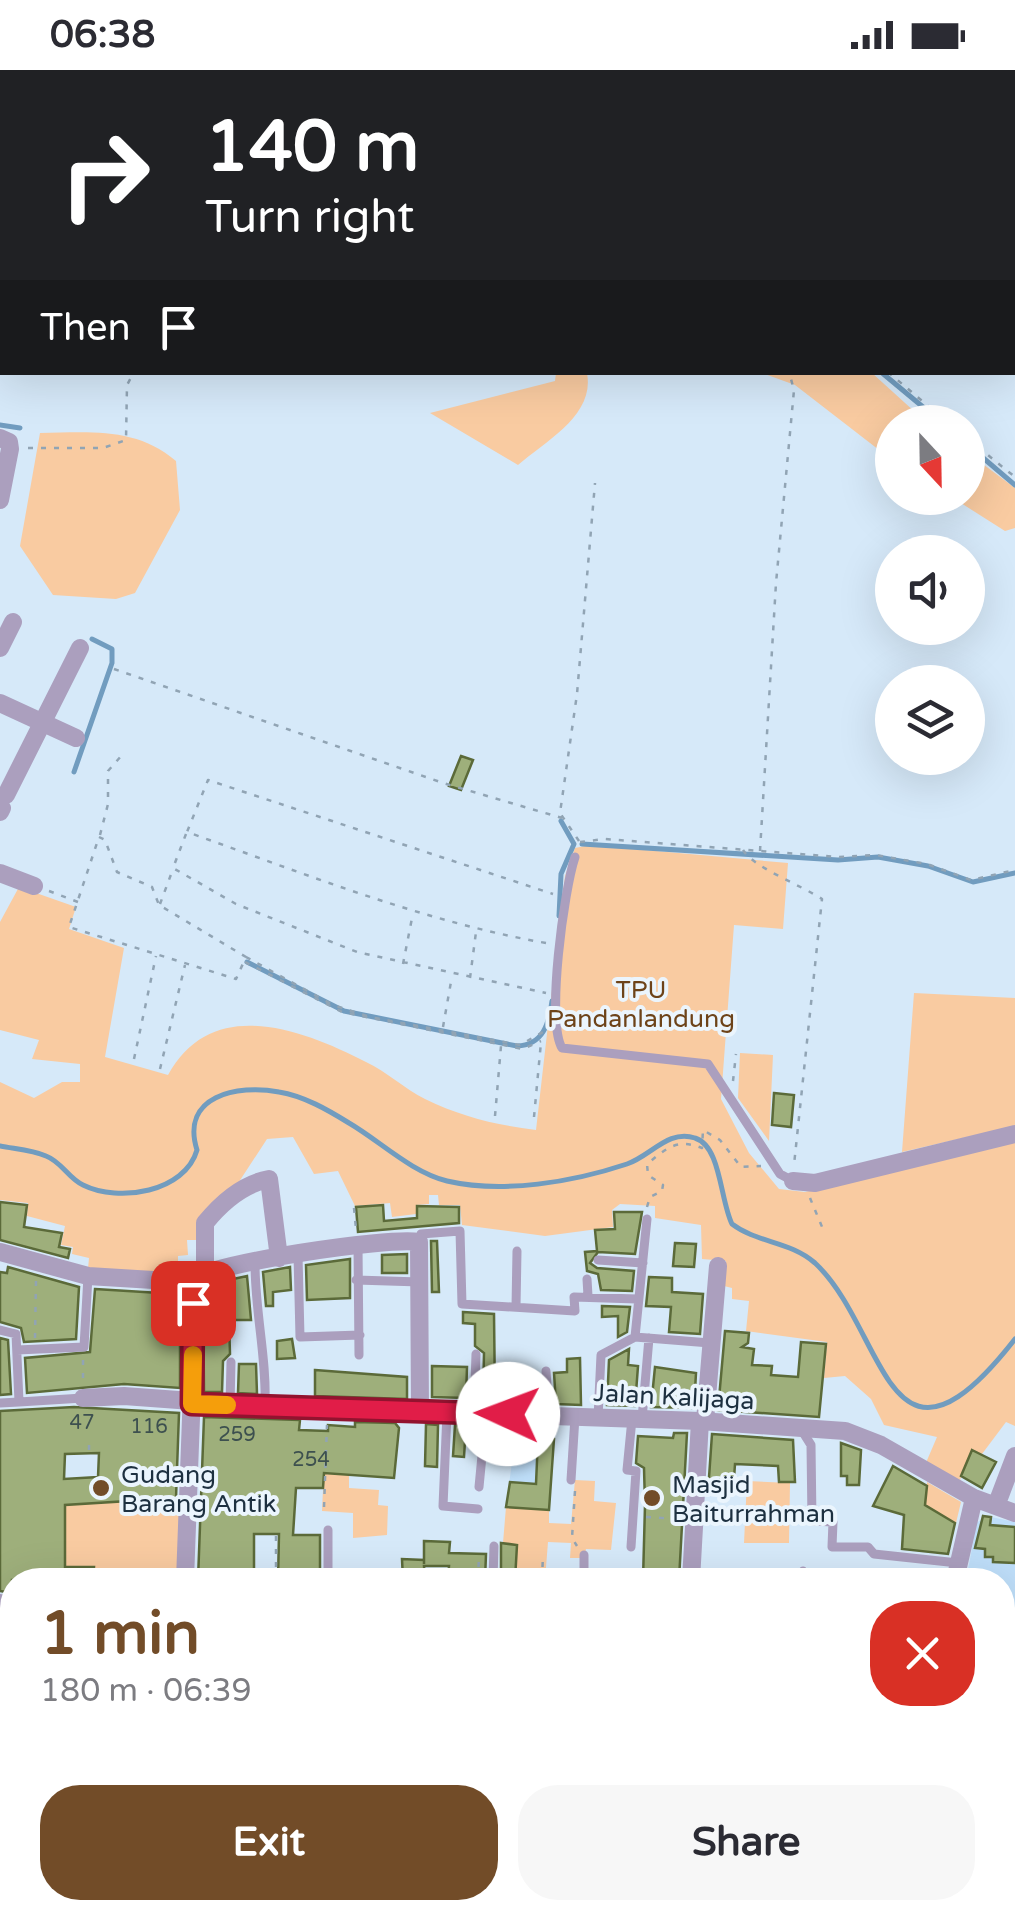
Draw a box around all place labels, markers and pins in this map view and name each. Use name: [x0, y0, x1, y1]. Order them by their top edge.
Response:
pin: [151, 1261, 236, 1346]
place label: Gudang Barang Antik: [121, 1460, 276, 1519]
place label: Masjid Baiturrahman: [672, 1470, 835, 1529]
marker: Gudang Barang Antik: [90, 1477, 112, 1499]
marker: Masjid Baiturrahman: [641, 1487, 663, 1509]

